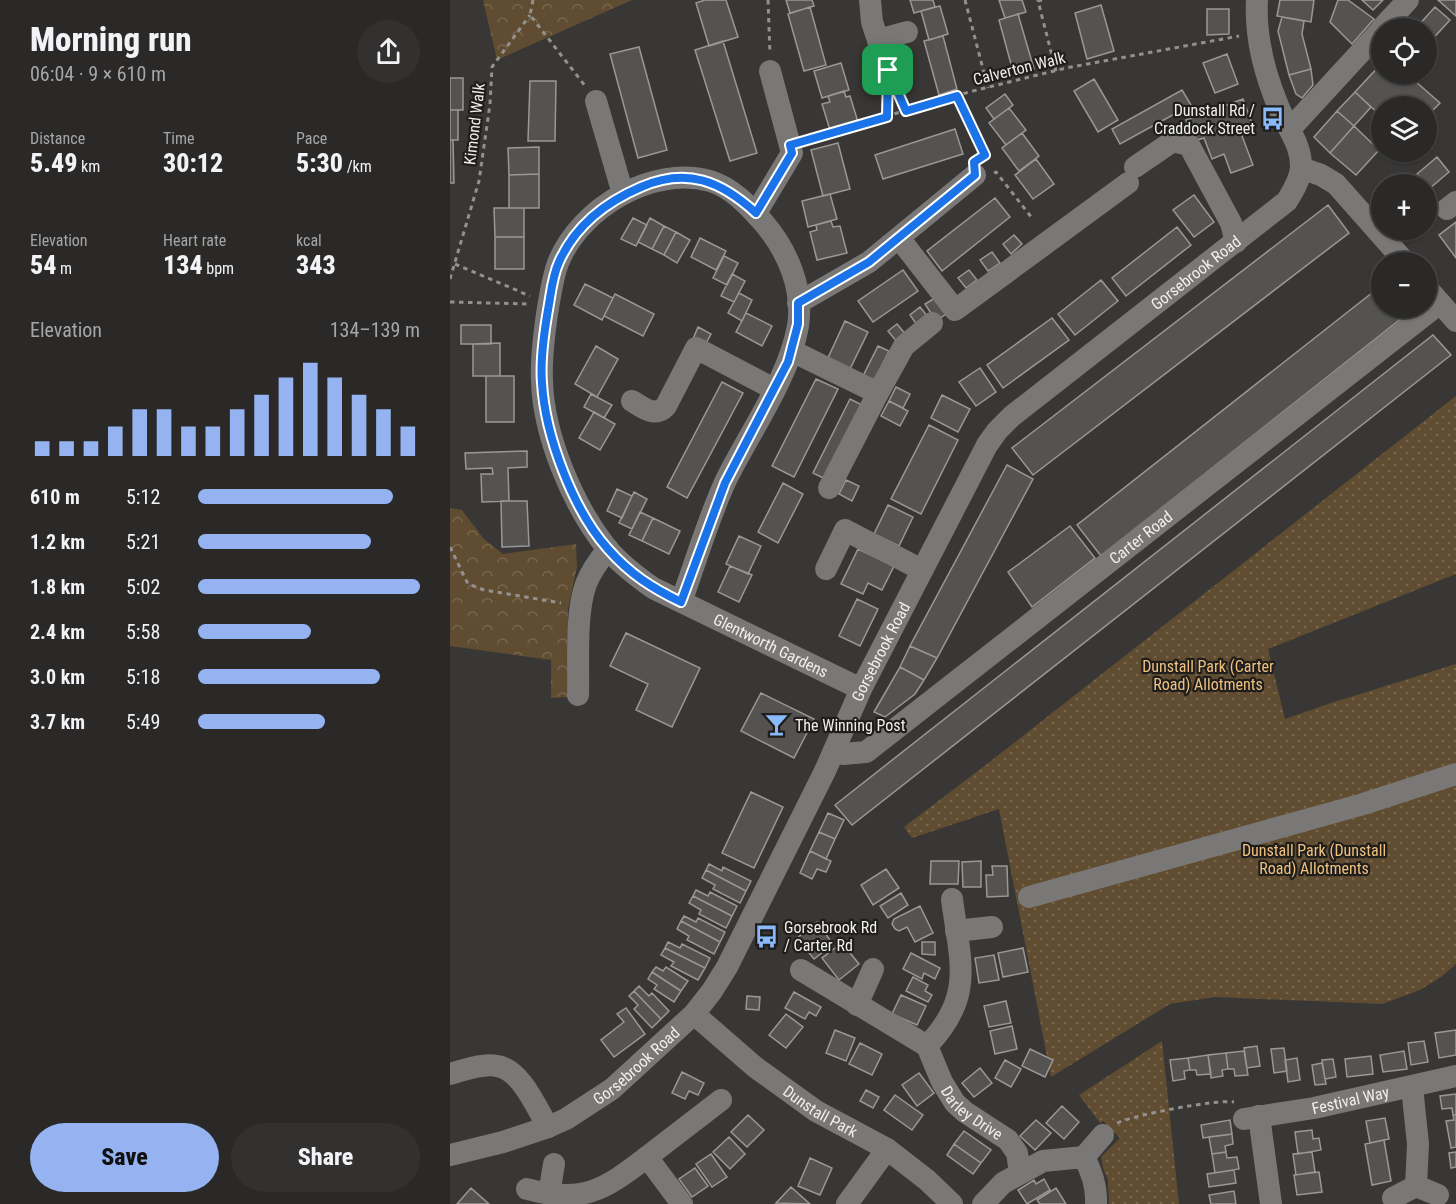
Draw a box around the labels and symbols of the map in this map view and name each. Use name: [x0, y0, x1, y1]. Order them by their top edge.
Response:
pin: [862, 44, 913, 95]
street label: Calverton Walk: [971, 48, 1068, 89]
street label: Kimond Walk: [460, 81, 489, 166]
place label: Dunstall Rd / Craddock Street: [1154, 101, 1255, 138]
bus stop icon: Dunstall Rd / Craddock Street: [1260, 106, 1286, 132]
street label: Gorsebrook Road: [1147, 232, 1245, 314]
street label: Carter Road: [1106, 507, 1176, 568]
street label: Gorsebrook Road: [848, 599, 914, 704]
street label: Glentworth Gardens: [710, 610, 831, 682]
park label: Dunstall Park (Carter Road) Allotments: [1142, 657, 1274, 694]
bar icon: The Winning Post: [764, 712, 790, 738]
place label: The Winning Post: [795, 716, 906, 735]
park label: Dunstall Park (Dunstall Road) Allotments: [1242, 841, 1386, 878]
place label: Gorsebrook Rd / Carter Rd: [784, 918, 877, 955]
bus stop icon: Gorsebrook Rd / Carter Rd: [753, 923, 779, 949]
street label: Gorsebrook Road: [589, 1023, 684, 1109]
street label: Dunstall Park: [779, 1081, 861, 1142]
street label: Festival Way: [1310, 1082, 1391, 1118]
street label: Darley Drive: [937, 1083, 1006, 1144]

